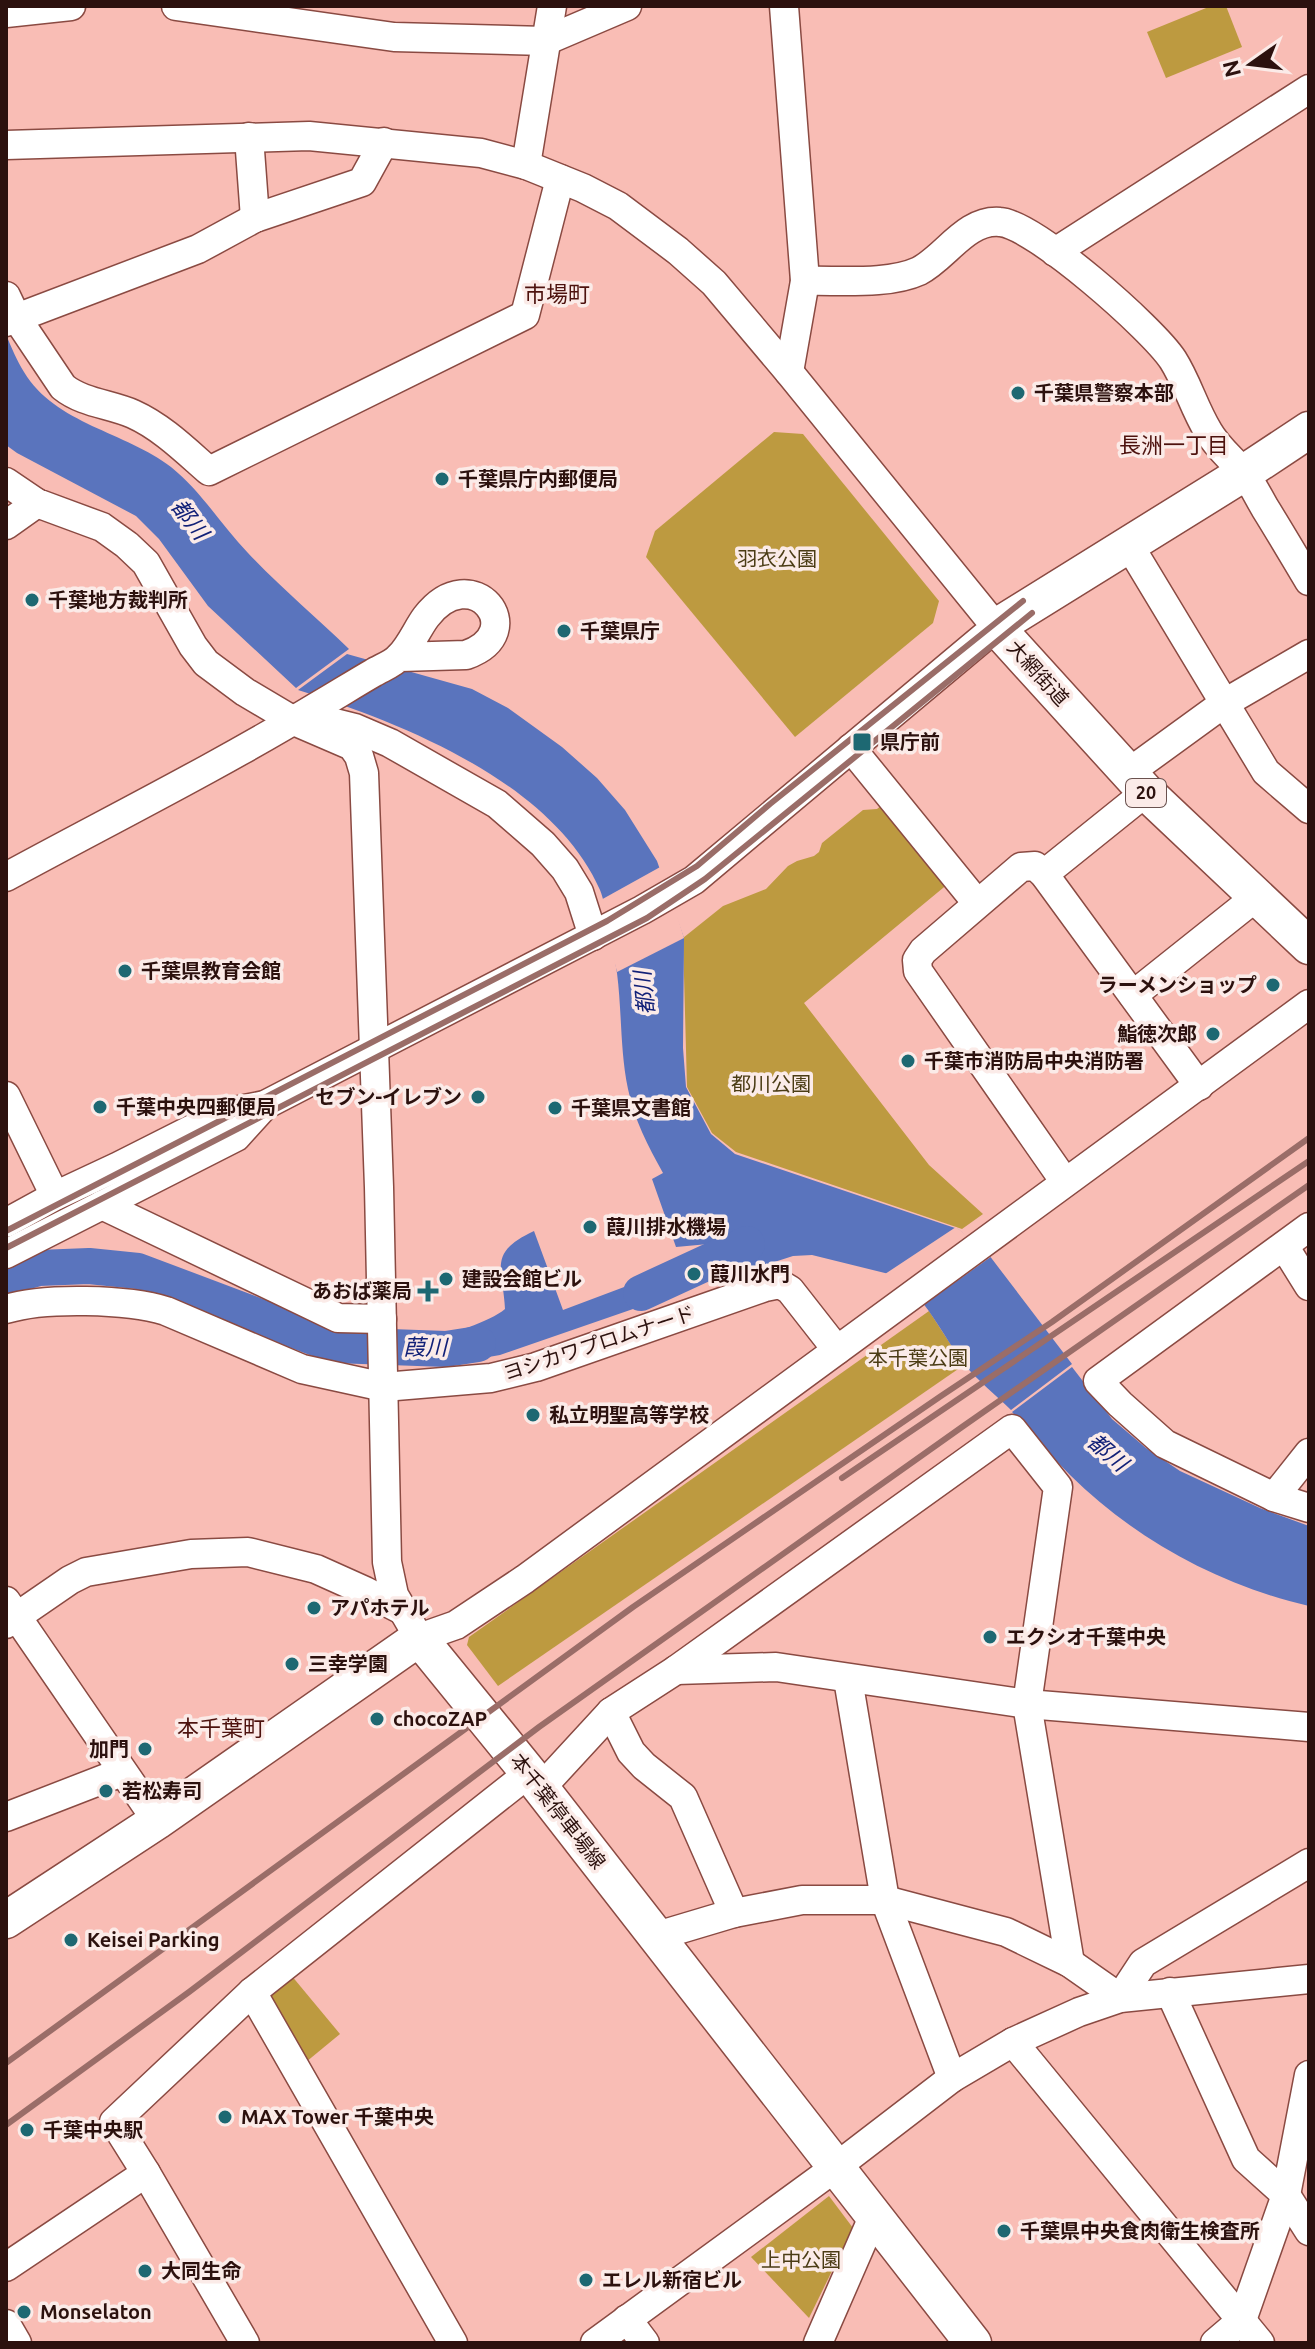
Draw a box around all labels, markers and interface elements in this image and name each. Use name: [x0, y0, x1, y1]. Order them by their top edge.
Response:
north arrow: [1211, 24, 1291, 104]
text: N: [1217, 58, 1245, 80]
district label: 市場町: [524, 281, 590, 306]
place label: 千葉県警察本部: [1034, 381, 1174, 404]
marker: 千葉県警察本部: [1009, 384, 1027, 402]
district label: 長洲一丁目: [1119, 432, 1229, 457]
place label: 千葉県庁内郵便局: [458, 467, 618, 490]
marker: 千葉県庁内郵便局: [433, 470, 451, 488]
water label: 都川: [167, 494, 215, 545]
park label: 羽衣公園: [737, 547, 817, 570]
place label: 千葉地方裁判所: [48, 588, 188, 611]
marker: 千葉地方裁判所: [23, 591, 41, 609]
place label: 千葉県庁: [580, 619, 660, 642]
marker: 千葉県庁: [555, 622, 573, 640]
street label: 大網街道: [1003, 635, 1074, 710]
place label: 県庁前: [880, 730, 940, 753]
marker: 県庁前: [851, 731, 873, 753]
road number: 20: [1126, 779, 1166, 807]
place label: 千葉県教育会館: [141, 959, 281, 982]
marker: 千葉県教育会館: [116, 962, 134, 980]
water label: 都川: [629, 968, 658, 1016]
place label: ラーメンショップ: [1098, 973, 1257, 996]
marker: ラーメンショップ: [1264, 976, 1282, 994]
place label: 鮨徳次郎: [1117, 1022, 1197, 1045]
marker: 鮨徳次郎: [1204, 1025, 1222, 1043]
place label: 千葉市消防局中央消防署: [924, 1049, 1144, 1072]
marker: 千葉市消防局中央消防署: [899, 1052, 917, 1070]
park label: 都川公園: [731, 1072, 811, 1095]
place label: セブン-イレブン: [315, 1085, 462, 1108]
marker: セブン-イレブン: [469, 1088, 487, 1106]
place label: 千葉中央四郵便局: [116, 1095, 276, 1118]
place label: 千葉県文書館: [571, 1096, 691, 1119]
marker: 千葉中央四郵便局: [91, 1098, 109, 1116]
marker: 千葉県文書館: [546, 1099, 564, 1117]
place label: 葭川排水機場: [606, 1215, 726, 1238]
marker: 葭川排水機場: [581, 1218, 599, 1236]
place label: 葭川水門: [710, 1262, 790, 1285]
marker: 葭川水門: [685, 1265, 703, 1283]
place label: 建設会館ビル: [462, 1267, 582, 1290]
marker: 建設会館ビル: [437, 1270, 455, 1288]
place label: あおば薬局: [312, 1279, 412, 1302]
marker: あおば薬局: [419, 1282, 437, 1300]
street label: ヨシカワプロムナード: [500, 1301, 698, 1384]
water label: 葭川: [403, 1334, 449, 1359]
park label: 本千葉公園: [868, 1346, 968, 1369]
place label: 私立明聖高等学校: [549, 1403, 709, 1426]
marker: 私立明聖高等学校: [524, 1406, 542, 1424]
water label: 都川: [1083, 1428, 1135, 1477]
place label: アパホテル: [330, 1596, 430, 1619]
marker: アパホテル: [305, 1599, 323, 1617]
place label: エクシオ千葉中央: [1006, 1625, 1166, 1648]
marker: エクシオ千葉中央: [981, 1628, 999, 1646]
place label: 三幸学園: [308, 1652, 388, 1675]
marker: 三幸学園: [283, 1655, 301, 1673]
place label: chocoZAP: [393, 1707, 487, 1730]
marker: chocoZAP: [368, 1710, 386, 1728]
district label: 本千葉町: [177, 1715, 265, 1740]
place label: 加門: [89, 1737, 129, 1760]
marker: 加門: [136, 1740, 154, 1758]
street label: 本千葉停車場線: [506, 1748, 611, 1873]
place label: 若松寿司: [122, 1779, 202, 1802]
marker: 若松寿司: [97, 1782, 115, 1800]
place label: Keisei Parking: [87, 1928, 220, 1951]
marker: Keisei Parking: [62, 1931, 80, 1949]
place label: MAX Tower 千葉中央: [241, 2105, 434, 2128]
marker: MAX Tower 千葉中央: [216, 2108, 234, 2126]
place label: 千葉中央駅: [43, 2118, 143, 2141]
marker: 千葉中央駅: [18, 2121, 36, 2139]
place label: 千葉県中央食肉衛生検査所: [1020, 2219, 1260, 2242]
marker: 千葉県中央食肉衛生検査所: [995, 2222, 1013, 2240]
park label: 上中公園: [761, 2248, 841, 2271]
place label: 大同生命: [161, 2259, 242, 2282]
marker: 大同生命: [136, 2262, 154, 2280]
place label: エレル新宿ビル: [602, 2268, 742, 2291]
marker: エレル新宿ビル: [577, 2271, 595, 2289]
place label: Monselaton: [40, 2300, 152, 2323]
marker: Monselaton: [15, 2303, 33, 2321]

